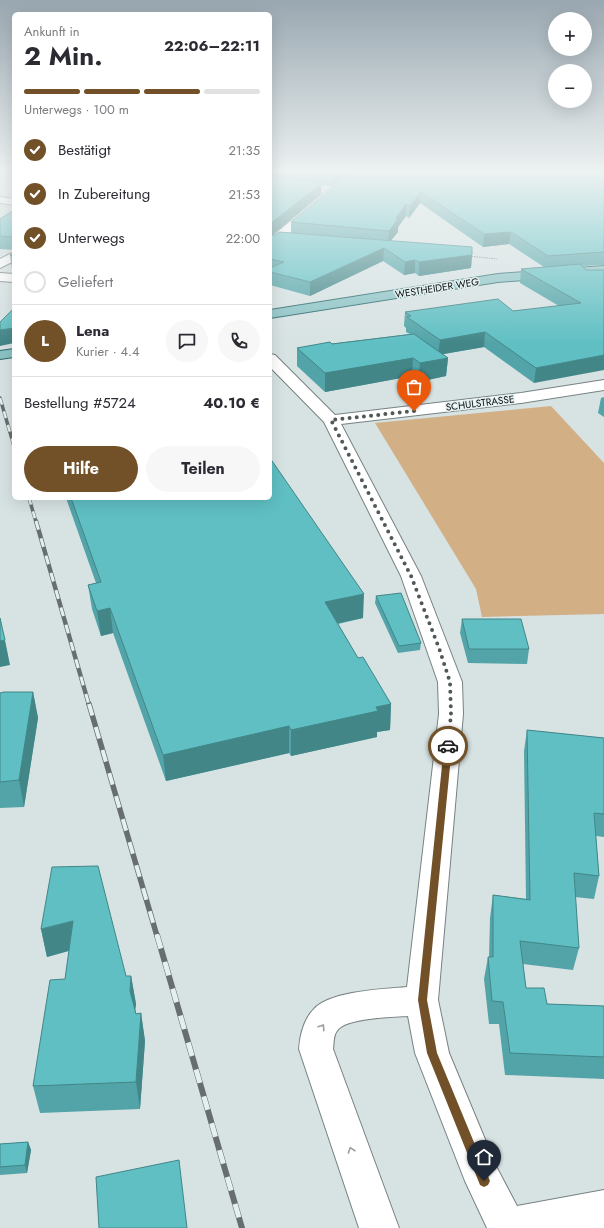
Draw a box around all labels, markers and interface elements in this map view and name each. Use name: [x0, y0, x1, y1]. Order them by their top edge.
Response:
map controls: [548, 12, 592, 108]
button: +: [548, 12, 592, 56]
text: Ankunft in: [24, 22, 80, 41]
text: 22:06–22:11: [164, 35, 260, 57]
text: 2 Min.: [24, 37, 103, 75]
button: −: [548, 64, 592, 108]
text: Unterwegs · 100 m: [24, 100, 129, 119]
icon: check: [24, 139, 46, 161]
text: Bestätigt: [58, 139, 111, 161]
text: 21:35: [228, 141, 260, 160]
icon: check: [24, 183, 46, 205]
text: In Zubereitung: [58, 183, 150, 205]
text: 21:53: [228, 185, 260, 204]
icon: check: [24, 227, 46, 249]
text: Unterwegs: [58, 227, 124, 249]
text: 22:00: [226, 229, 260, 248]
text: Geliefert: [58, 271, 113, 293]
street label: WESTHEIDER WEG: [394, 274, 480, 302]
text: Lena: [76, 320, 109, 342]
button: chat: [166, 320, 208, 362]
button: phone: [218, 320, 260, 362]
text: L: [41, 330, 49, 352]
text: Kurier · 4.4: [76, 342, 140, 361]
pin: [397, 370, 431, 411]
icon: bag: [403, 376, 425, 398]
street label: SCHULSTRASSE: [445, 391, 515, 415]
text: Bestellung #5724: [24, 392, 136, 414]
text: 40.10 €: [203, 392, 260, 414]
button: Hilfe: [24, 446, 138, 492]
button: Teilen: [146, 446, 260, 492]
courier: [428, 726, 468, 766]
icon: car: [437, 735, 459, 757]
one-way arrow: [317, 1024, 324, 1031]
pin: [467, 1140, 501, 1181]
one-way arrow: [347, 1146, 356, 1153]
icon: home: [473, 1146, 495, 1168]

